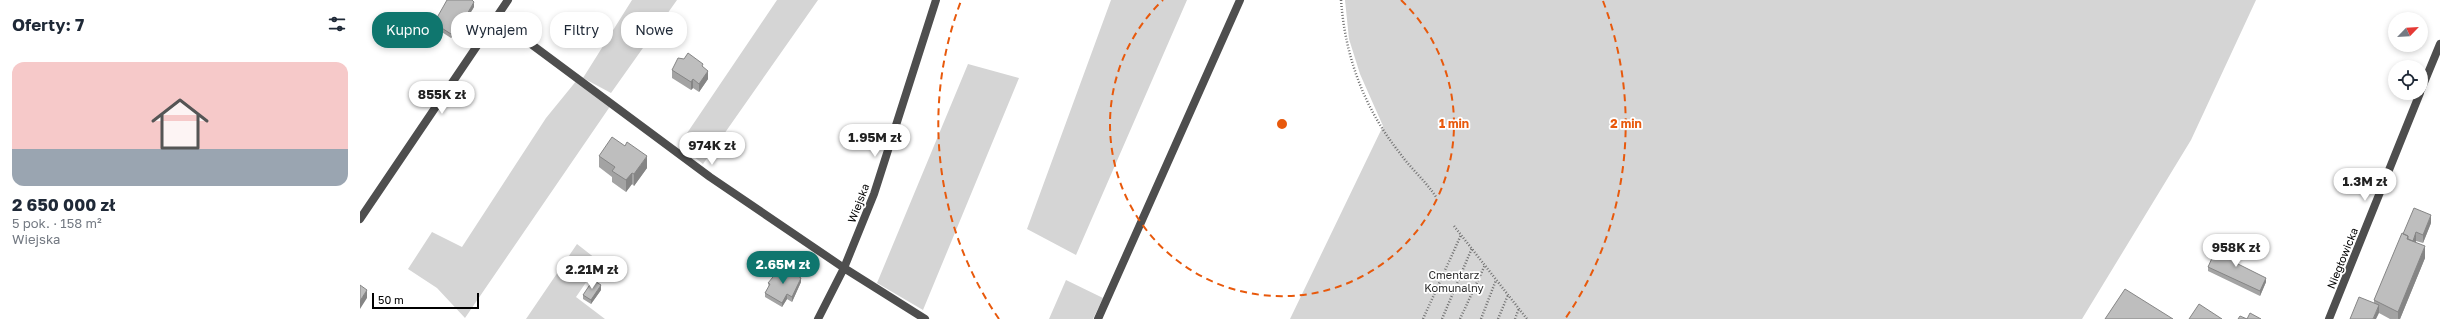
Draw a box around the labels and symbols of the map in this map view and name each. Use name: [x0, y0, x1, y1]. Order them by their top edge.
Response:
north arrow: [2388, 12, 2428, 52]
pin: 855K zł: [405, 81, 479, 115]
text: 1 min: [1439, 116, 1469, 131]
text: 2 min: [1610, 116, 1642, 131]
centre of rings: [1275, 117, 1289, 131]
pin: 1.95M zł: [834, 124, 916, 158]
pin: 974K zł: [675, 132, 749, 166]
pin: 1.3M zł: [2328, 168, 2402, 202]
street label: Wiejska: [845, 182, 871, 224]
street label: Niegłowicka: [2324, 226, 2360, 290]
pin: 958K zł: [2199, 234, 2273, 268]
pin: 2.65M zł: [742, 251, 824, 285]
pin: 2.21M zł: [551, 256, 633, 290]
park label: Cmentarz Komunalny: [1424, 268, 1484, 294]
scale bar: [372, 291, 479, 310]

